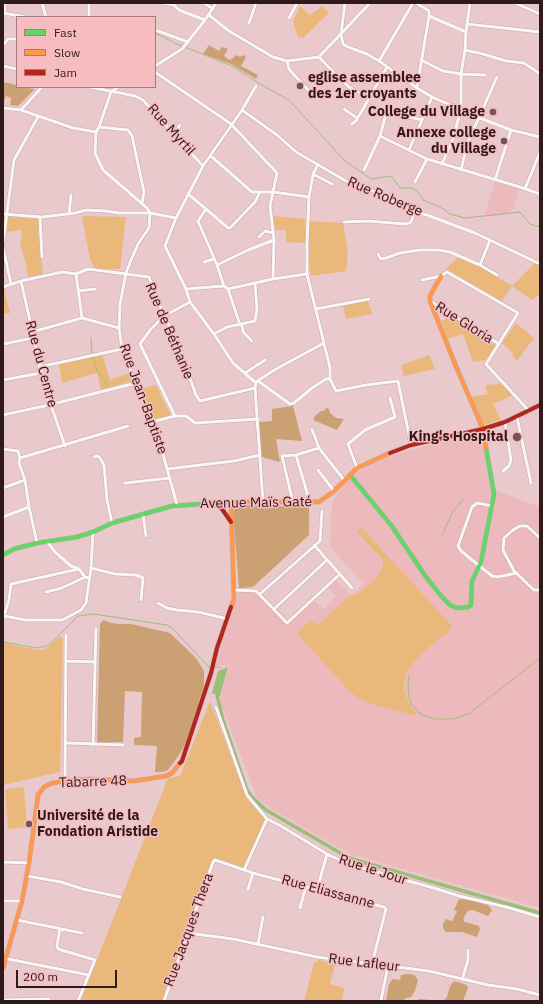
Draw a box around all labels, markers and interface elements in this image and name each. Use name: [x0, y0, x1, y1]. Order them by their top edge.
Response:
legend: [16, 16, 156, 88]
text: Fast: [54, 25, 77, 40]
text: Slow: [54, 45, 80, 60]
text: Jam: [54, 65, 77, 80]
place label: eglise assemblee des 1er croyants: [308, 70, 421, 102]
marker: eglise assemblee des 1er croyants: [295, 81, 305, 91]
street label: Rue Myrtil: [143, 101, 199, 159]
place label: College du Village: [368, 104, 485, 120]
marker: College du Village: [488, 107, 498, 117]
place label: Annexe college du Village: [396, 125, 496, 158]
marker: Annexe college du Village: [499, 136, 509, 146]
street label: Rue Roberge: [345, 174, 425, 220]
street label: Rue de Béthanie: [141, 280, 197, 382]
street label: Rue Gloria: [432, 299, 496, 347]
street label: Rue du Centre: [21, 319, 61, 409]
street label: Rue Jean-Baptiste: [115, 342, 171, 456]
place label: King's Hospital: [409, 429, 508, 445]
marker: King's Hospital: [511, 431, 523, 443]
street label: Avenue Maïs Gaté: [200, 494, 312, 512]
street label: Tabarre 48: [59, 772, 127, 792]
place label: Université de la Fondation Aristide: [37, 808, 158, 840]
marker: Université de la Fondation Aristide: [24, 819, 34, 829]
street label: Rue le Jour: [337, 851, 409, 889]
street label: Rue Jacques Thera: [161, 871, 217, 989]
street label: Rue Eliassanne: [280, 872, 376, 912]
street label: Rue Lafleur: [327, 950, 401, 976]
scale bar: [18, 962, 119, 988]
text: 200 m: [23, 969, 58, 984]

